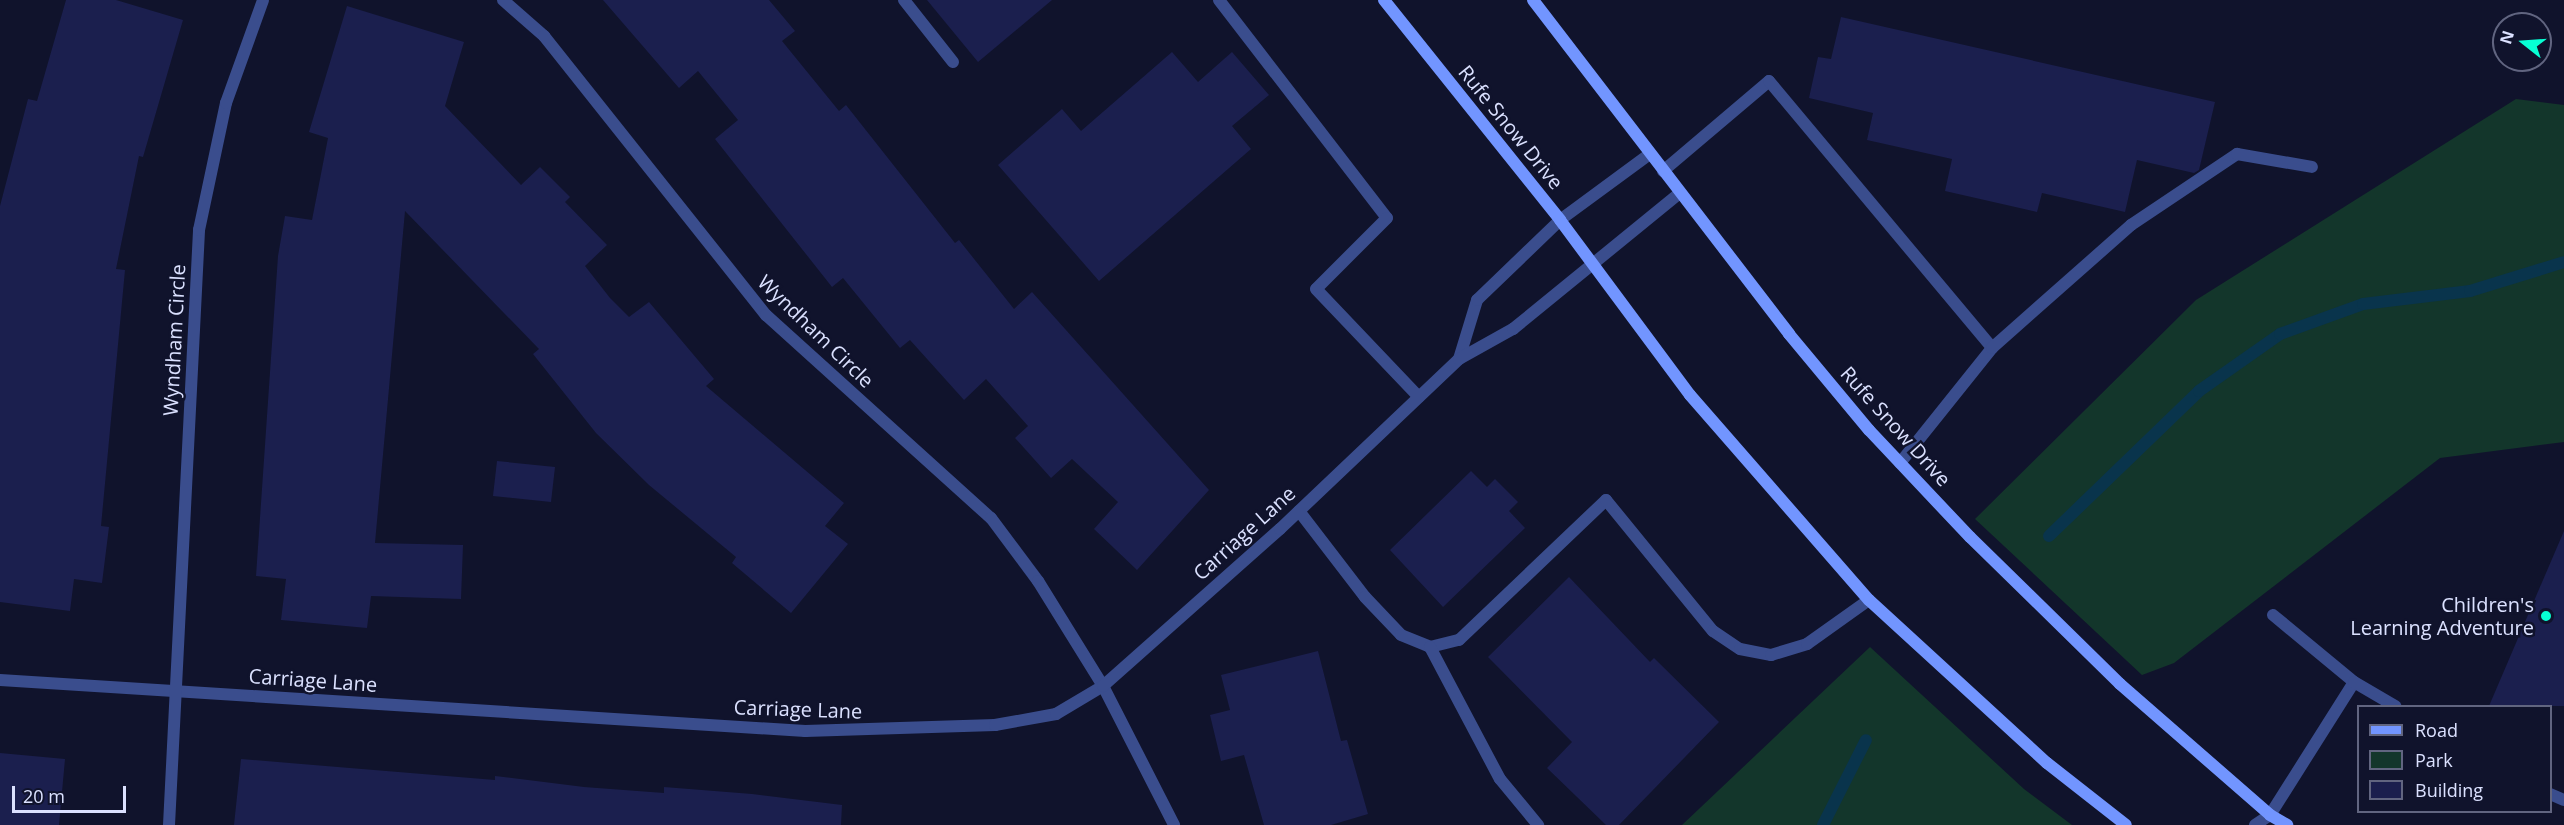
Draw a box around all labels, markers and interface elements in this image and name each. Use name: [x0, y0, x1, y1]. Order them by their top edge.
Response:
north arrow: [2492, 12, 2552, 72]
text: N: [2494, 28, 2519, 47]
street label: Rufe Snow Drive: [1454, 60, 1568, 194]
street label: Wyndham Circle: [158, 264, 190, 416]
street label: Wyndham Circle: [753, 270, 879, 392]
street label: Rufe Snow Drive: [1836, 361, 1956, 491]
street label: Carriage Lane: [1188, 481, 1300, 585]
place label: Children's Learning Adventure: [2350, 592, 2534, 639]
marker: Children's Learning Adventure: [2539, 609, 2553, 623]
street label: Carriage Lane: [248, 664, 378, 696]
street label: Carriage Lane: [733, 695, 863, 723]
legend: [2357, 705, 2552, 813]
text: Road: [2415, 718, 2458, 742]
text: Park: [2415, 748, 2453, 772]
scale bar: [15, 774, 129, 812]
text: Building: [2415, 778, 2483, 802]
text: 20 m: [23, 784, 65, 808]

